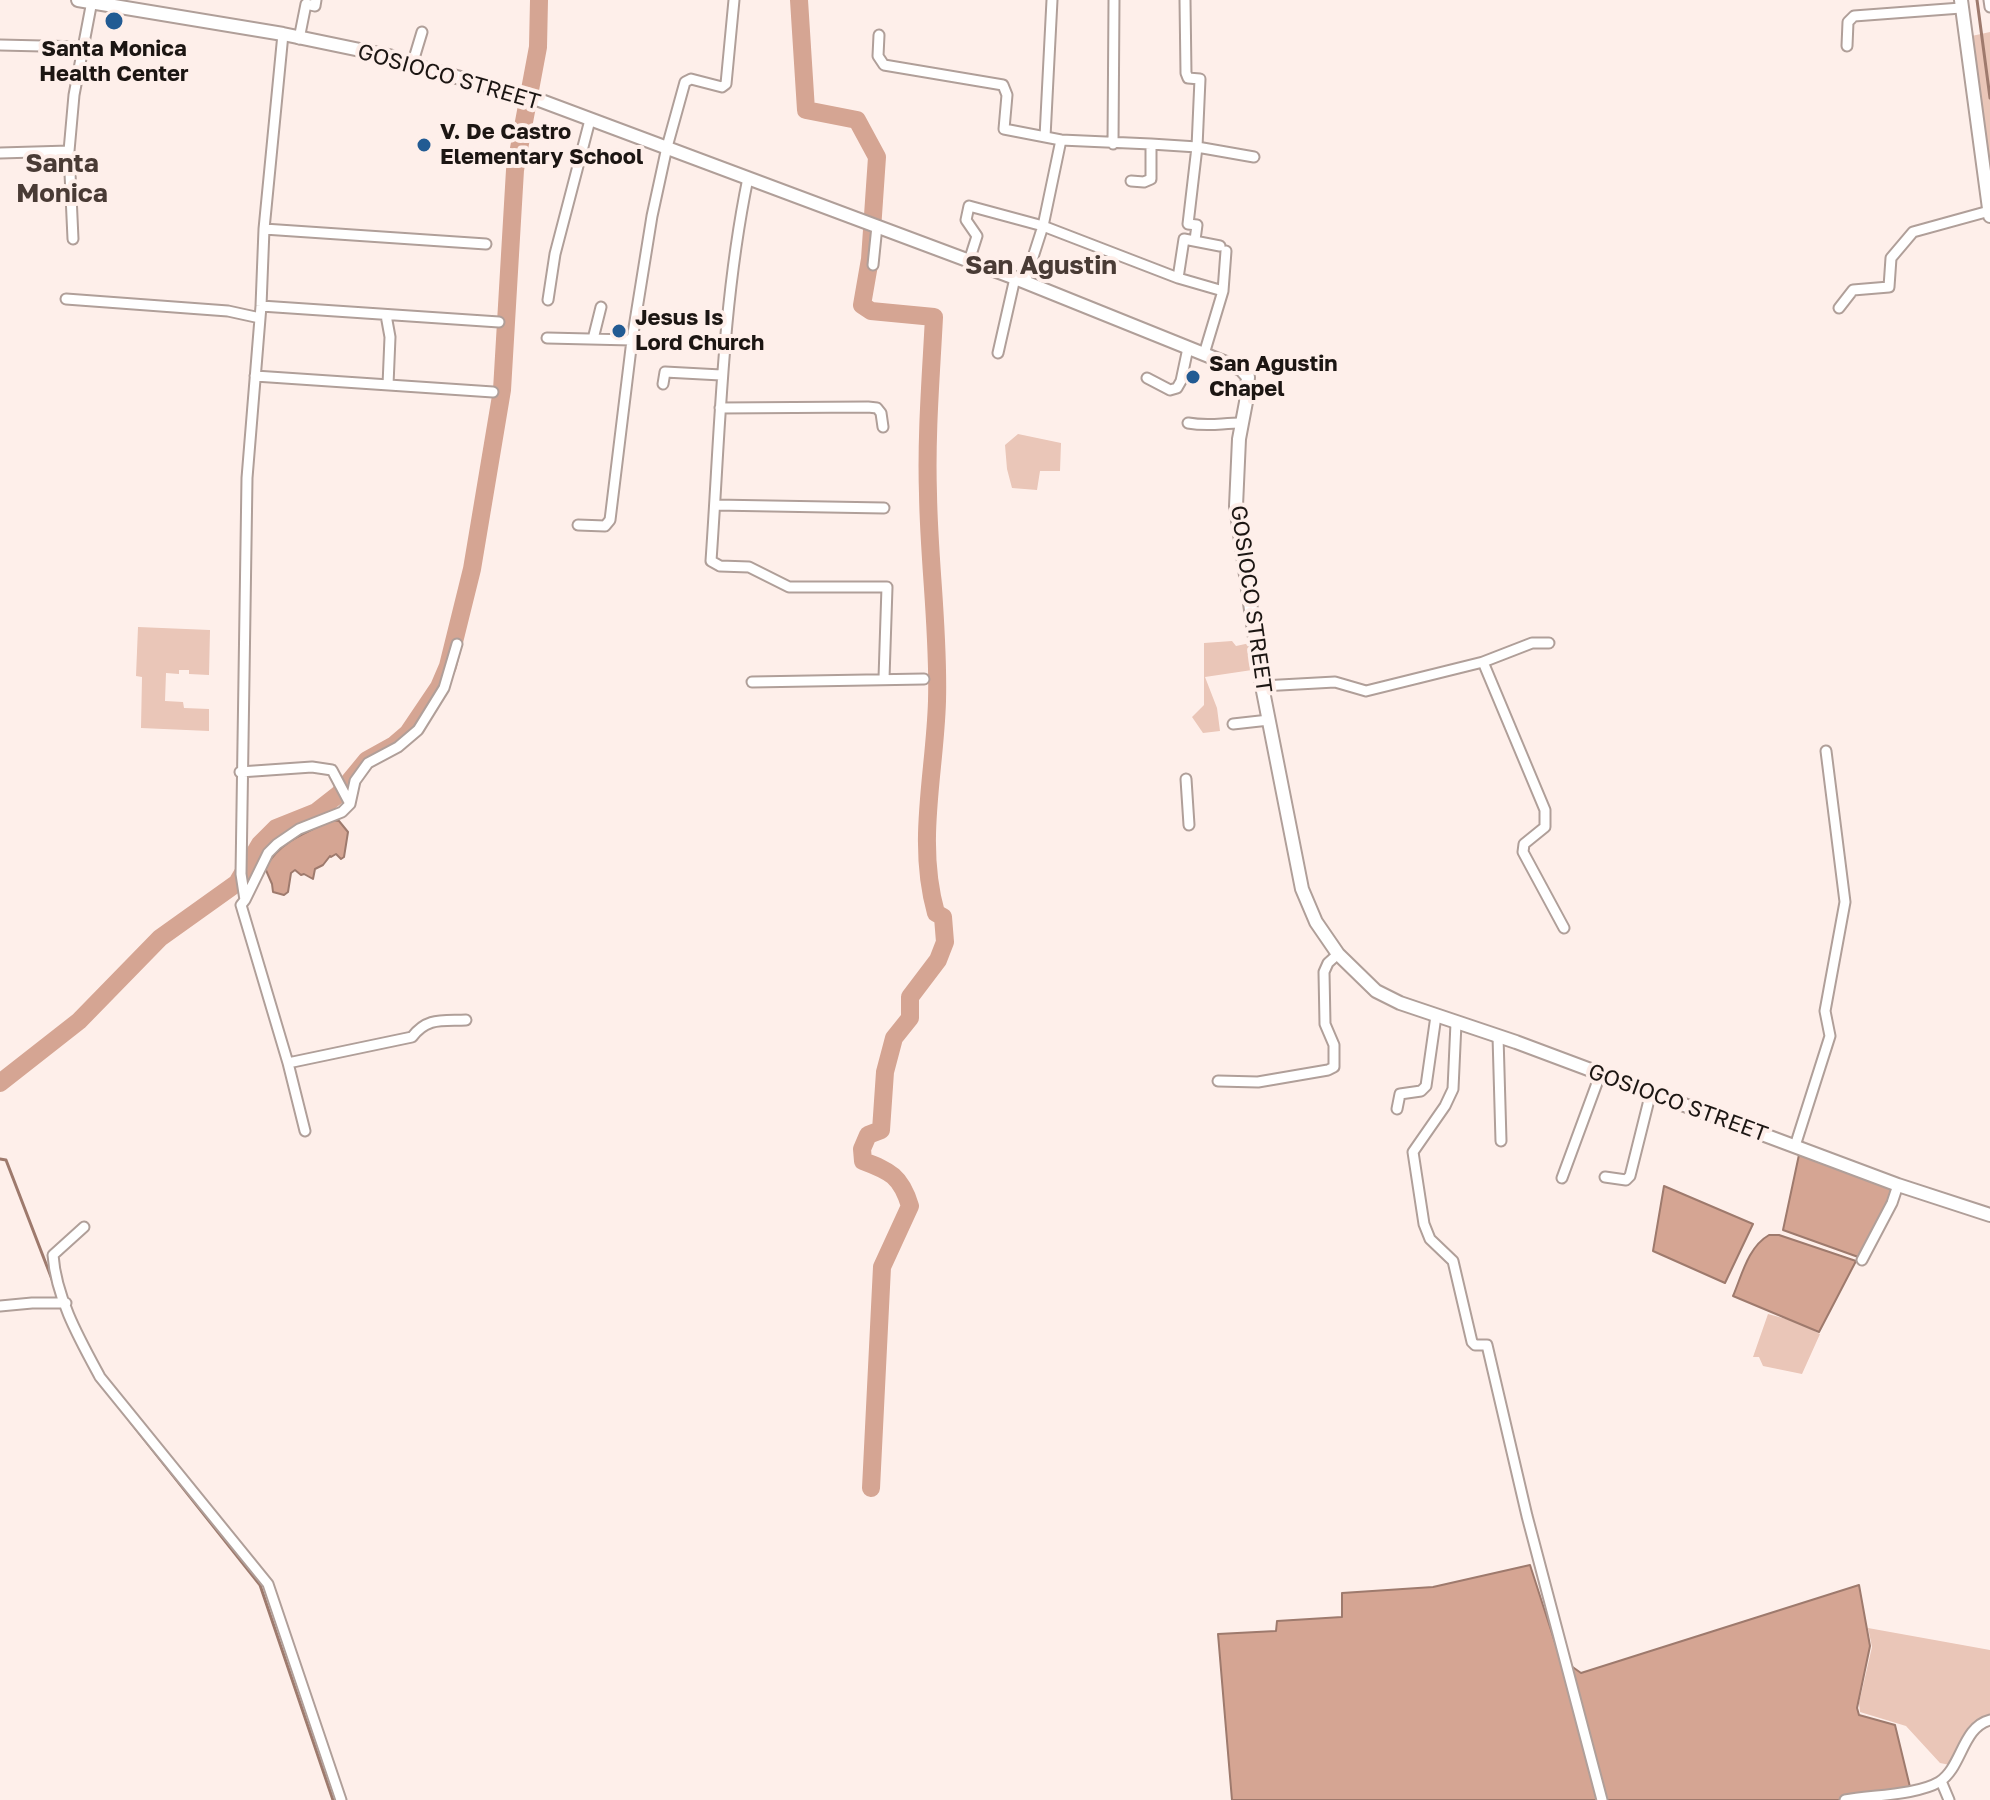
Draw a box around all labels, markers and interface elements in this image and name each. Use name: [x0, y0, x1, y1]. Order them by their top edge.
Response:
marker: Santa Monica Health Center: [103, 10, 125, 32]
place label: Santa Monica Health Center: [39, 36, 189, 88]
street label: GOSIOCO STREET: [355, 38, 543, 116]
place label: V. De Castro Elementary School: [440, 119, 643, 170]
marker: V. De Castro Elementary School: [415, 136, 433, 154]
district label: Santa Monica: [16, 148, 108, 210]
district label: San Agustin: [965, 250, 1117, 282]
place label: Jesus Is Lord Church: [635, 305, 764, 356]
marker: Jesus Is Lord Church: [610, 322, 628, 340]
place label: San Agustin Chapel: [1209, 351, 1338, 402]
marker: San Agustin Chapel: [1184, 368, 1202, 386]
street label: GOSIOCO STREET: [1225, 504, 1277, 694]
street label: GOSIOCO STREET: [1585, 1058, 1771, 1148]

